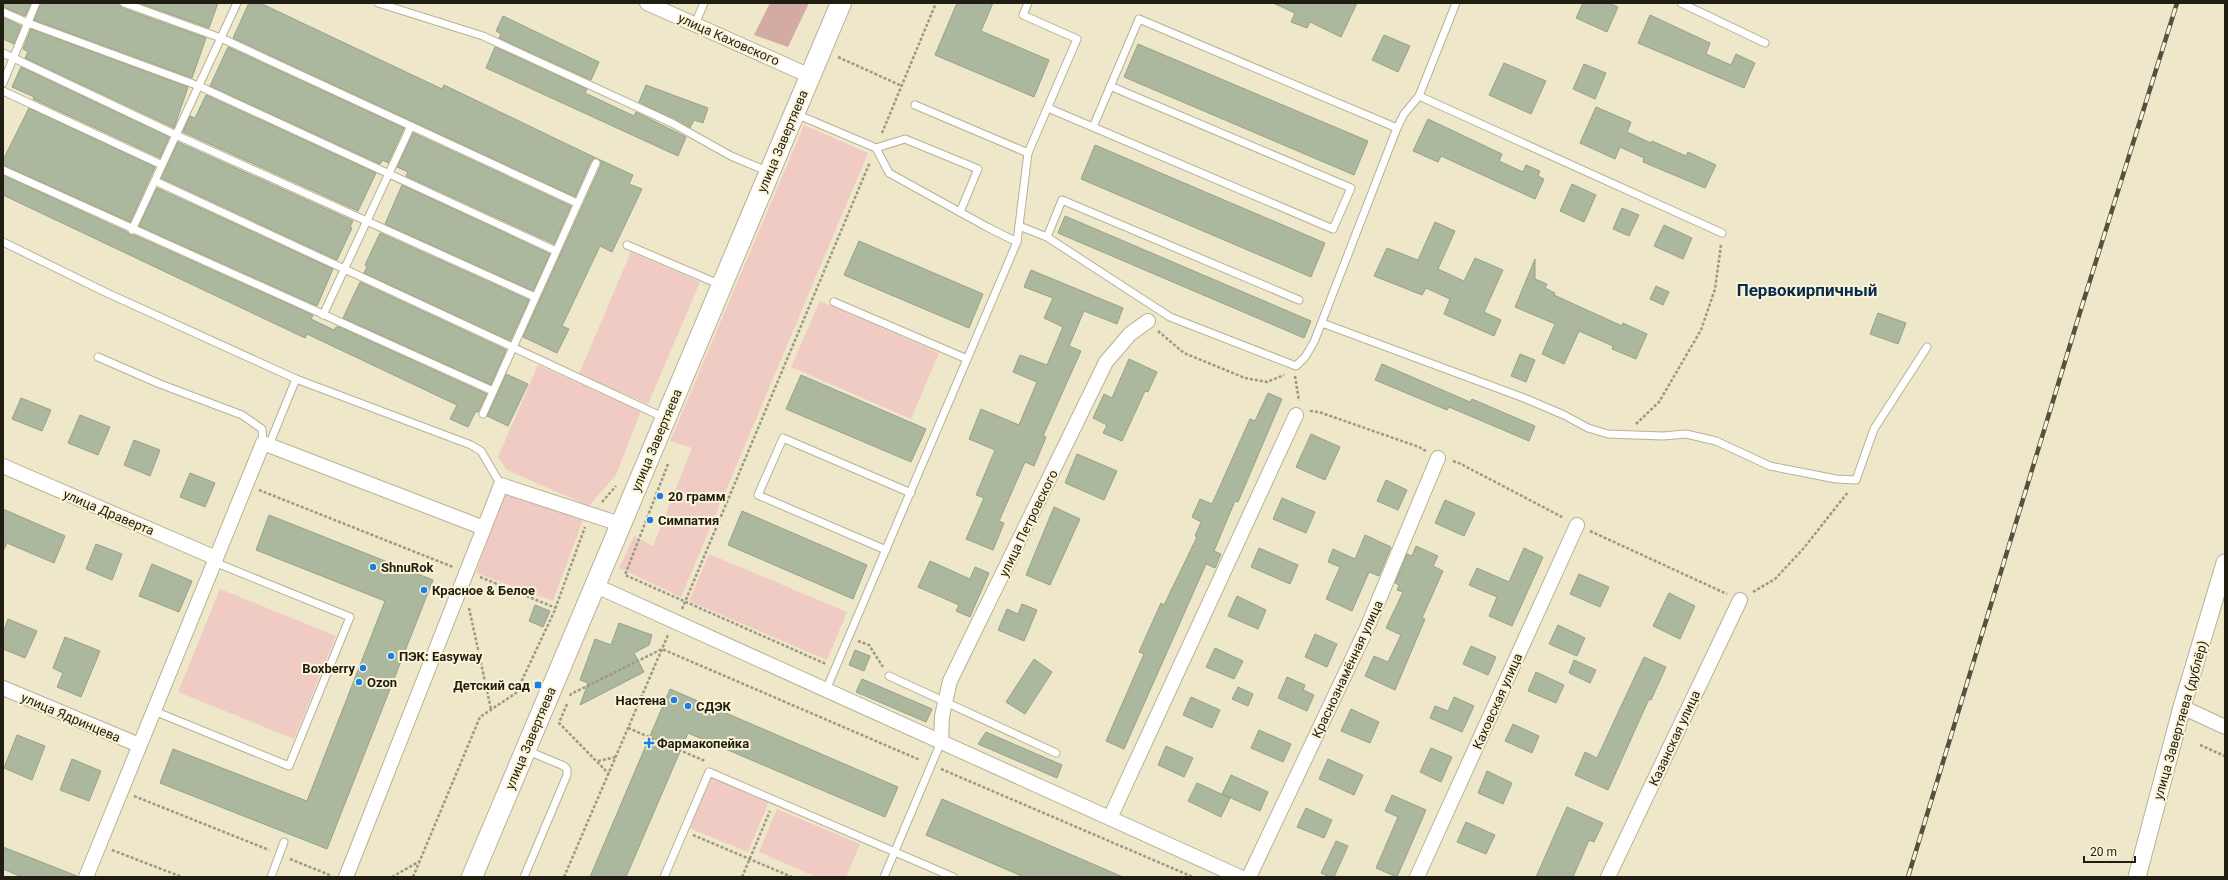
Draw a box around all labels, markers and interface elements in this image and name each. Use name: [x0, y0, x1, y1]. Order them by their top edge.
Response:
street label: улица Каховского: [676, 10, 782, 69]
street label: улица Завертяева: [754, 88, 811, 195]
district label: Первокирпичный: [1737, 280, 1877, 300]
street label: улица Завертяева: [628, 387, 685, 494]
street label: улица Петровского: [996, 467, 1061, 579]
street label: улица Драверта: [61, 487, 157, 538]
place label: 20 грамм: [668, 489, 726, 504]
marker: 20 грамм: [655, 491, 665, 501]
place label: Симпатия: [658, 513, 719, 528]
marker: Симпатия: [645, 515, 655, 525]
place label: ShnuRok: [381, 560, 435, 575]
marker: ShnuRok: [368, 562, 378, 572]
place label: Красное & Белое: [432, 583, 535, 598]
marker: Красное & Белое: [419, 585, 429, 595]
street label: Краснознамённая улица: [1309, 598, 1386, 740]
street label: улица Завертяева (дублёр): [2151, 639, 2210, 801]
place label: ПЭК: Easyway: [399, 649, 483, 664]
marker: ПЭК: Easyway: [386, 651, 396, 661]
street label: Каховская улица: [1470, 651, 1525, 752]
place label: Boxberry: [302, 661, 355, 676]
marker: Boxberry: [358, 663, 368, 673]
place label: Ozon: [367, 675, 397, 690]
marker: Ozon: [354, 677, 364, 687]
place label: Детский сад: [453, 678, 530, 693]
marker: Детский сад: [533, 680, 543, 690]
street label: улица Завертяева: [502, 685, 559, 792]
street label: Казанская улица: [1646, 688, 1703, 788]
street label: улица Ядринцева: [19, 690, 123, 745]
place label: Настена: [616, 693, 666, 708]
marker: Настена: [669, 695, 679, 705]
place label: СДЭК: [696, 699, 732, 714]
marker: СДЭК: [683, 701, 693, 711]
place label: Фармакопейка: [657, 736, 749, 751]
marker: Фармакопейка: [644, 738, 654, 748]
scale bar: [2084, 838, 2135, 864]
text: 20 m: [2090, 845, 2117, 859]

